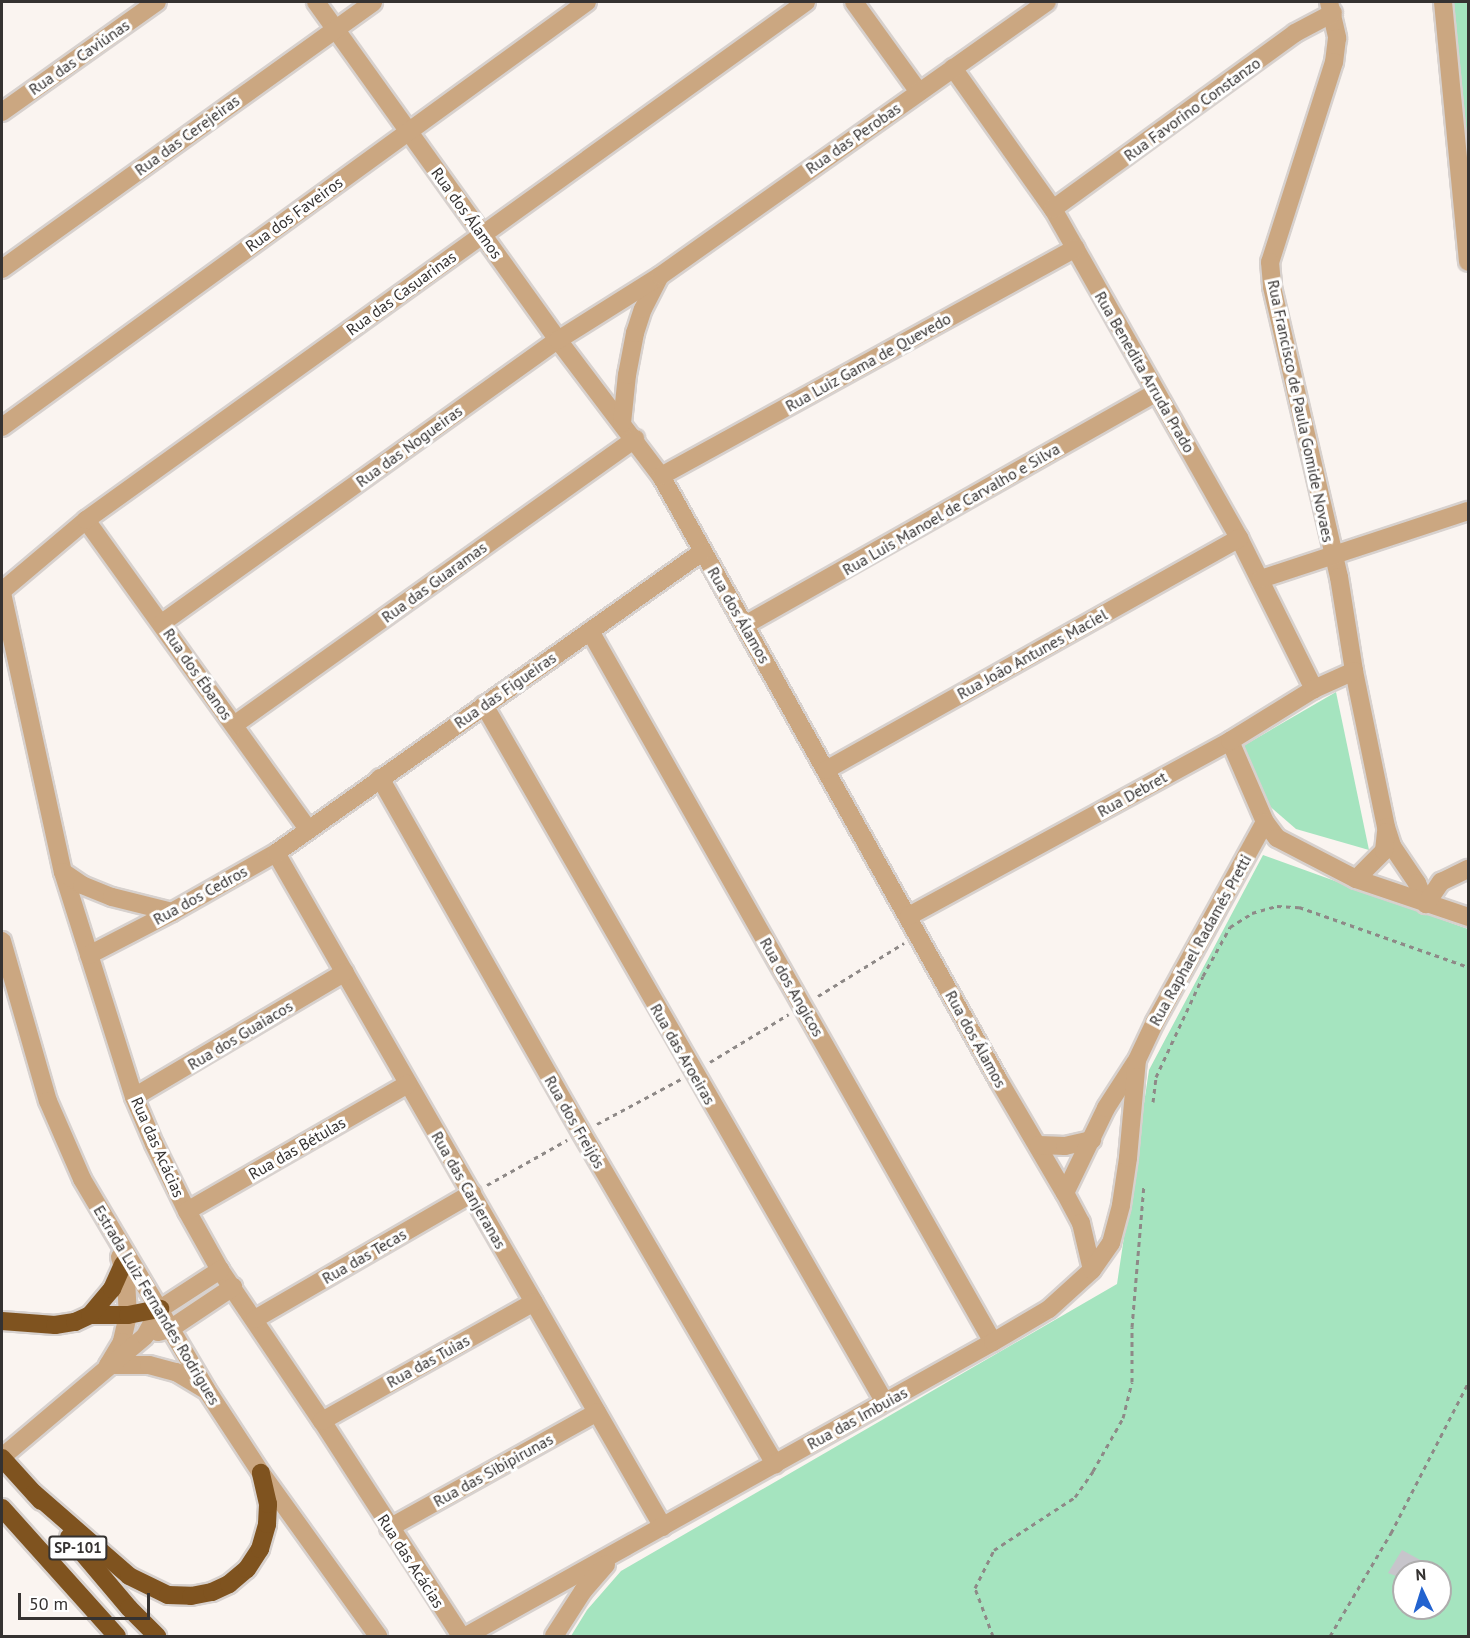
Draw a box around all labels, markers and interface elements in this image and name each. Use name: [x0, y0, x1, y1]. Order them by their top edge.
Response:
street label: Rua das Caviúnas: [25, 15, 133, 99]
street label: Rua Favorino Constanzo: [1120, 53, 1264, 165]
street label: Rua das Cerejeiras: [131, 91, 243, 179]
street label: Rua das Perobas: [802, 98, 904, 178]
street label: Rua dos Álamos: [427, 163, 507, 263]
street label: Rua dos Faveiros: [242, 172, 346, 256]
street label: Rua das Casuarinas: [342, 247, 460, 339]
street label: Rua Francisco de Paula Gomide Novaes: [1264, 278, 1338, 544]
street label: Rua Benedita Arruda Prado: [1091, 288, 1199, 456]
street label: Rua Luiz Gama de Quevedo: [782, 308, 954, 416]
street label: Rua das Nogueiras: [352, 401, 466, 491]
street label: Rua Luis Manoel de Carvalho e Silva: [839, 439, 1063, 579]
street label: Rua das Guaramas: [378, 537, 490, 627]
street label: Rua dos Álamos: [704, 563, 774, 667]
street label: Rua João Antunes Maciel: [953, 605, 1111, 703]
street label: Rua dos Ébanos: [159, 624, 237, 724]
street label: Rua das Figueiras: [450, 648, 560, 732]
street label: Rua Debret: [1094, 767, 1170, 821]
street label: Rua Raphael Radamés Pretti: [1145, 851, 1255, 1029]
street label: Rua dos Cedros: [150, 861, 250, 929]
street label: Rua dos Angicos: [756, 934, 828, 1040]
street label: Rua dos Álamos: [941, 987, 1011, 1091]
street label: Rua dos Guaiacos: [184, 996, 296, 1074]
street label: Rua das Aroeiras: [646, 1000, 720, 1108]
street label: Rua dos Freijós: [541, 1072, 609, 1172]
street label: Rua das Acácias: [127, 1094, 189, 1200]
street label: Rua das Bétulas: [245, 1113, 349, 1183]
street label: Rua das Canjeranas: [428, 1128, 510, 1252]
street label: Estrada Luiz Fernandes Rodrigues: [90, 1201, 224, 1409]
street label: Rua das Tecas: [318, 1224, 410, 1288]
street label: Rua das Tuias: [383, 1330, 473, 1392]
street label: Rua das Imbuias: [804, 1383, 910, 1453]
street label: Rua das Sibipirunas: [430, 1429, 556, 1511]
street label: Rua das Acácias: [373, 1510, 449, 1612]
road number: SP-101: [48, 1536, 108, 1560]
north arrow: [1392, 1560, 1452, 1620]
text: N: [1415, 1564, 1427, 1584]
scale bar: [21, 1581, 153, 1619]
text: 50 m: [29, 1592, 68, 1615]

